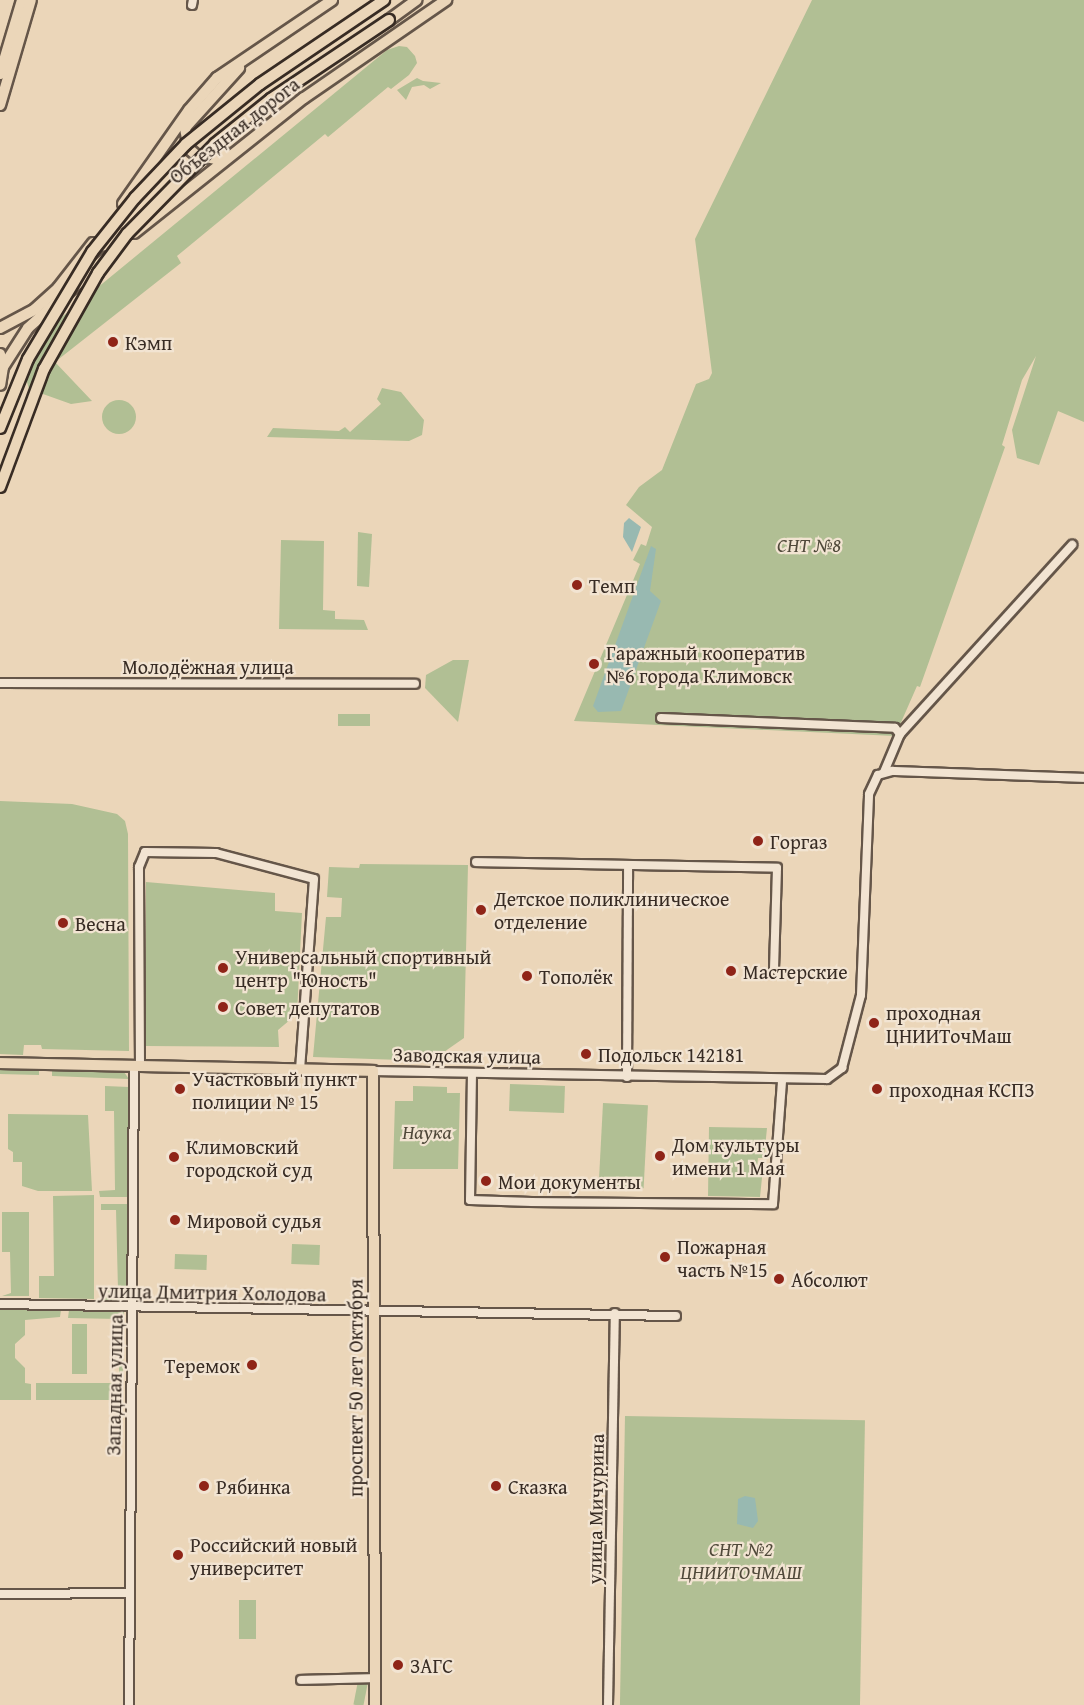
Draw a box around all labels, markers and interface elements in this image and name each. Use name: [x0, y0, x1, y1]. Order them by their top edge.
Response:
street label: Объездная дорога: [164, 72, 304, 188]
place label: Кэмп: [125, 330, 172, 354]
marker: Кэмп: [106, 335, 120, 349]
park label: СНТ №8: [777, 532, 841, 556]
place label: Темп: [589, 573, 635, 597]
marker: Темп: [570, 578, 584, 592]
place label: Гаражный кооператив №6 города Климовск: [606, 640, 805, 687]
street label: Молодёжная улица: [122, 654, 294, 678]
marker: Гаражный кооператив №6 города Климовск: [587, 657, 601, 671]
place label: Горгаз: [770, 829, 827, 853]
marker: Горгаз: [751, 834, 765, 848]
place label: Детское поликлиническое отделение: [494, 886, 729, 933]
marker: Детское поликлиническое отделение: [472, 901, 490, 919]
place label: Весна: [75, 911, 126, 935]
marker: Весна: [56, 916, 70, 930]
place label: Универсальный спортивный центр "Юность": [235, 945, 491, 992]
place label: Мастерские: [743, 959, 848, 983]
marker: Универсальный спортивный центр "Юность": [216, 961, 230, 975]
place label: Тополёк: [539, 964, 613, 988]
marker: Мастерские: [724, 964, 738, 978]
marker: Тополёк: [520, 969, 534, 983]
place label: Совет депутатов: [235, 995, 380, 1019]
marker: Совет депутатов: [216, 1000, 230, 1014]
place label: проходная ЦНИИТочМаш: [886, 1000, 1012, 1047]
marker: проходная ЦНИИТочМаш: [867, 1016, 881, 1030]
street label: Заводская улица: [393, 1042, 541, 1068]
place label: Подольск 142181: [598, 1042, 744, 1066]
marker: Подольск 142181: [579, 1047, 593, 1061]
place label: Участковый пункт полиции № 15: [192, 1066, 357, 1113]
place label: проходная КСПЗ: [889, 1077, 1035, 1101]
marker: Участковый пункт полиции № 15: [173, 1082, 187, 1096]
marker: проходная КСПЗ: [870, 1082, 884, 1096]
park label: Наука: [402, 1119, 452, 1143]
place label: Дом культуры имени 1 Мая: [672, 1132, 799, 1179]
place label: Климовский городской суд: [186, 1134, 312, 1181]
marker: Дом культуры имени 1 Мая: [653, 1149, 667, 1163]
marker: Климовский городской суд: [167, 1150, 181, 1164]
place label: Мои документы: [498, 1169, 641, 1193]
marker: Мои документы: [479, 1174, 493, 1188]
place label: Мировой судья: [187, 1208, 321, 1232]
marker: Мировой судья: [168, 1213, 182, 1227]
place label: Пожарная часть №15: [677, 1234, 768, 1281]
marker: Пожарная часть №15: [658, 1250, 672, 1264]
place label: Абсолют: [791, 1267, 868, 1291]
marker: Абсолют: [772, 1272, 786, 1286]
street label: улица Дмитрия Холодова: [98, 1278, 326, 1306]
street label: проспект 50 лет Октября: [343, 1279, 367, 1497]
street label: Западная улица: [101, 1314, 127, 1456]
place label: Теремок: [164, 1353, 240, 1377]
marker: Теремок: [245, 1358, 259, 1372]
street label: улица Мичурина: [582, 1433, 608, 1585]
place label: Рябинка: [216, 1474, 291, 1498]
place label: Сказка: [508, 1474, 568, 1498]
marker: Рябинка: [197, 1479, 211, 1493]
marker: Сказка: [489, 1479, 503, 1493]
place label: Российский новый университет: [190, 1532, 357, 1579]
park label: СНТ №2 ЦНИИТОЧМАШ: [680, 1537, 802, 1584]
marker: Российский новый университет: [171, 1548, 185, 1562]
place label: ЗАГС: [410, 1653, 453, 1677]
marker: ЗАГС: [391, 1658, 405, 1672]

